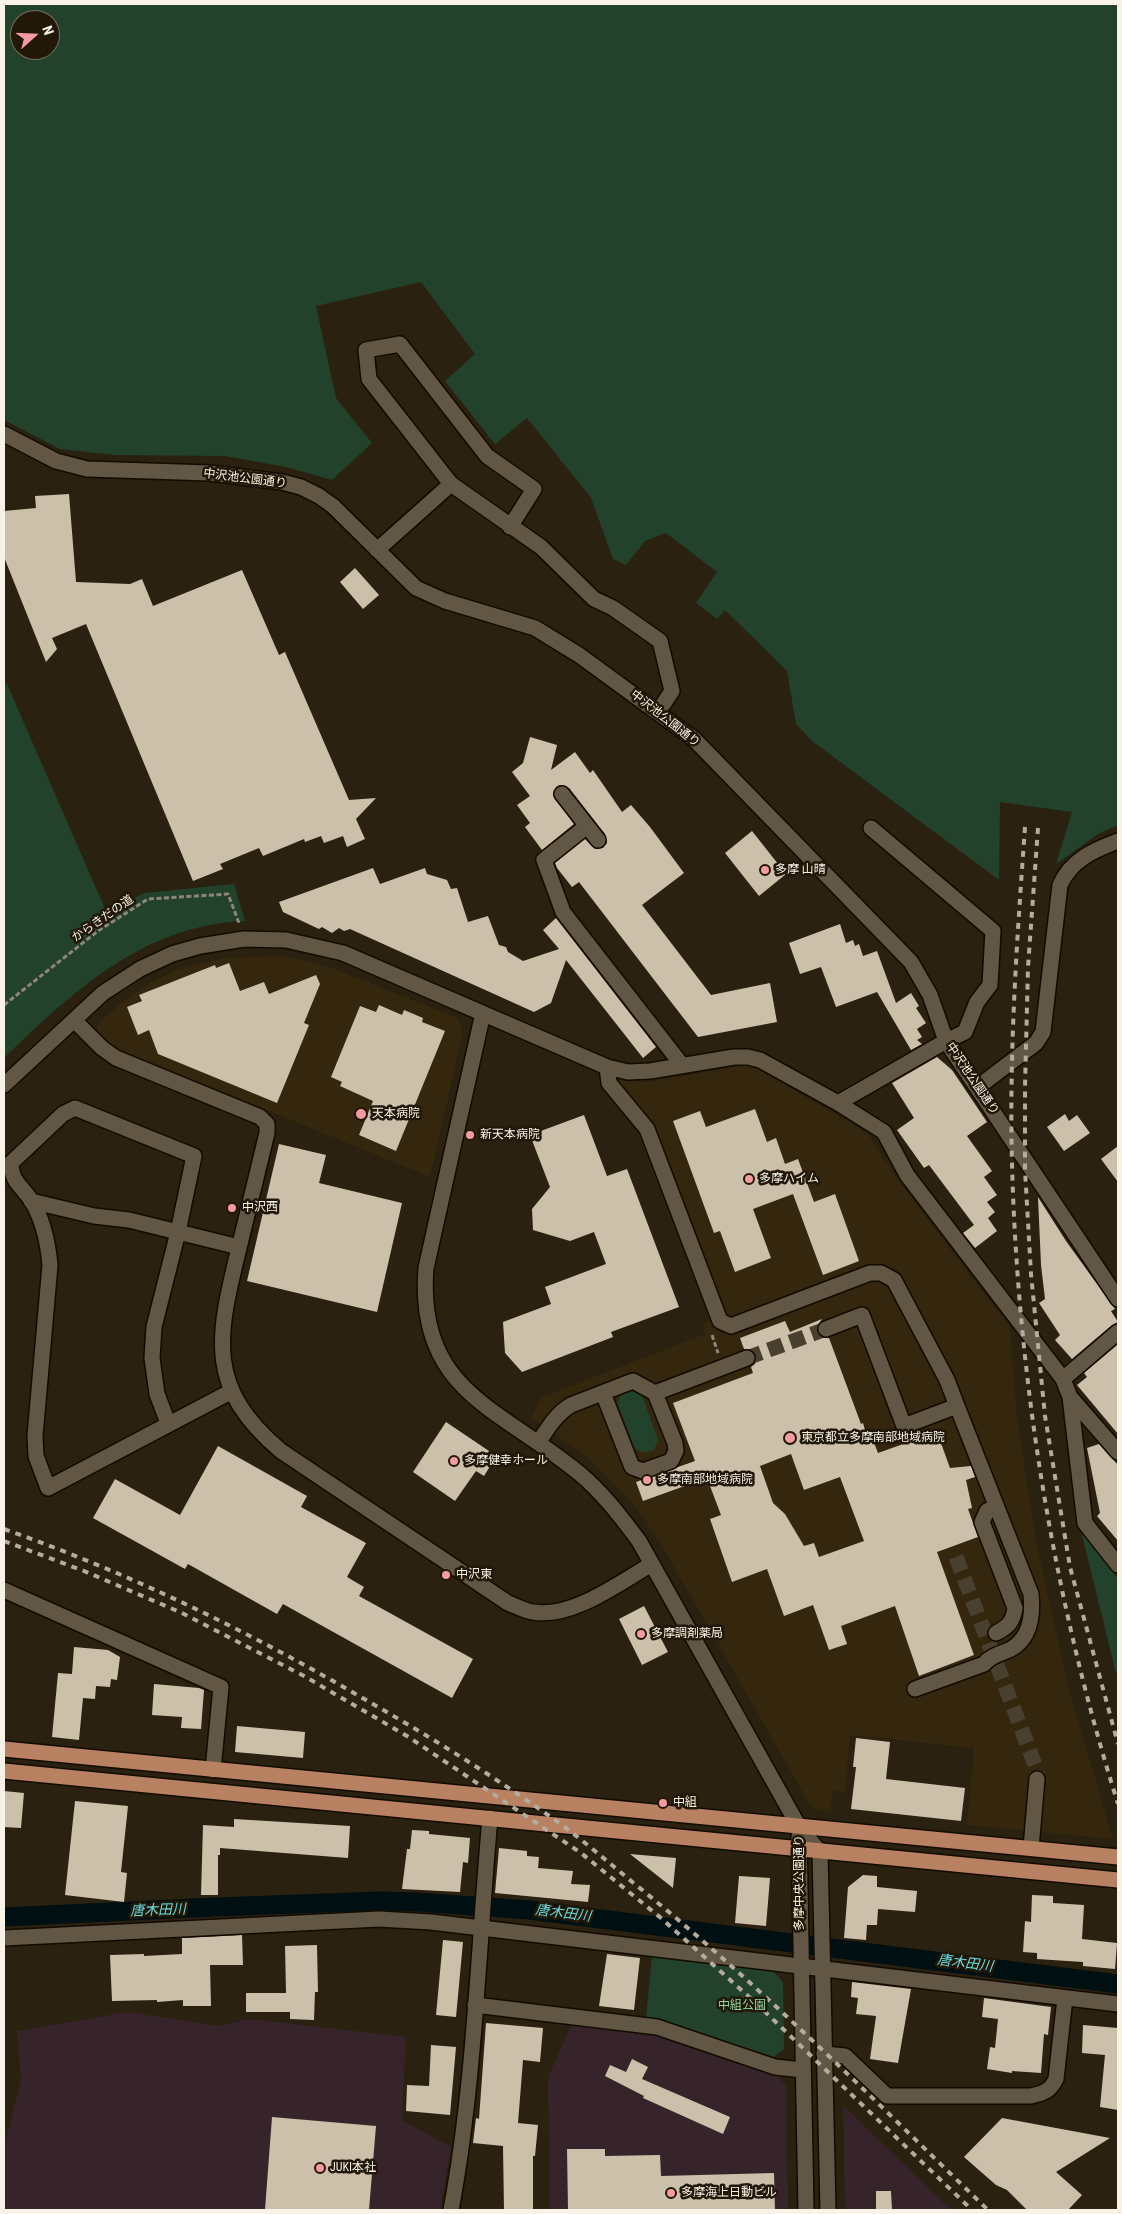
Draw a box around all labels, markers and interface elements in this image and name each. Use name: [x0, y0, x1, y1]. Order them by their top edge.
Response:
north arrow: [10, 10, 60, 60]
text: N: [39, 23, 57, 37]
street label: 中沢池公園通り: [202, 467, 288, 491]
street label: 中沢池公園通り: [627, 687, 703, 751]
place label: 多摩 山晴: [775, 863, 826, 877]
marker: 多摩 山晴: [759, 864, 771, 876]
street label: からきだの道: [69, 892, 137, 946]
street label: 中沢池公園通り: [943, 1040, 1001, 1118]
marker: 天本病院: [354, 1107, 368, 1121]
place label: 天本病院: [372, 1107, 420, 1121]
place label: 新天本病院: [480, 1128, 540, 1142]
marker: 新天本病院: [464, 1129, 476, 1141]
place label: 多摩ハイム: [759, 1172, 819, 1186]
marker: 多摩ハイム: [743, 1173, 755, 1185]
place label: 中沢西: [242, 1201, 278, 1215]
marker: 中沢西: [226, 1202, 238, 1214]
marker: 東京都立多摩南部地域病院: [783, 1431, 797, 1445]
place label: 東京都立多摩南部地域病院: [801, 1431, 945, 1445]
place label: 多摩健幸ホール: [464, 1454, 548, 1468]
marker: 多摩健幸ホール: [448, 1455, 460, 1467]
place label: 多摩南部地域病院: [657, 1473, 753, 1487]
marker: 多摩南部地域病院: [641, 1474, 653, 1486]
place label: 中沢東: [456, 1568, 492, 1582]
marker: 中沢東: [440, 1569, 452, 1581]
place label: 多摩調剤薬局: [651, 1627, 723, 1641]
marker: 多摩調剤薬局: [635, 1628, 647, 1640]
place label: 中組: [673, 1796, 697, 1810]
marker: 中組: [657, 1797, 669, 1809]
street label: 多摩中央公園通り: [793, 1835, 807, 1931]
water label: 唐木田川: [130, 1902, 186, 1920]
water label: 唐木田川: [534, 1902, 592, 1926]
water label: 唐木田川: [936, 1952, 994, 1976]
park label: 中組公園: [718, 1999, 766, 2013]
place label: JUKI本社: [330, 2161, 376, 2175]
marker: JUKI本社: [314, 2162, 326, 2174]
place label: 多摩海上日動ビル: [681, 2186, 777, 2200]
marker: 多摩海上日動ビル: [665, 2187, 677, 2199]

